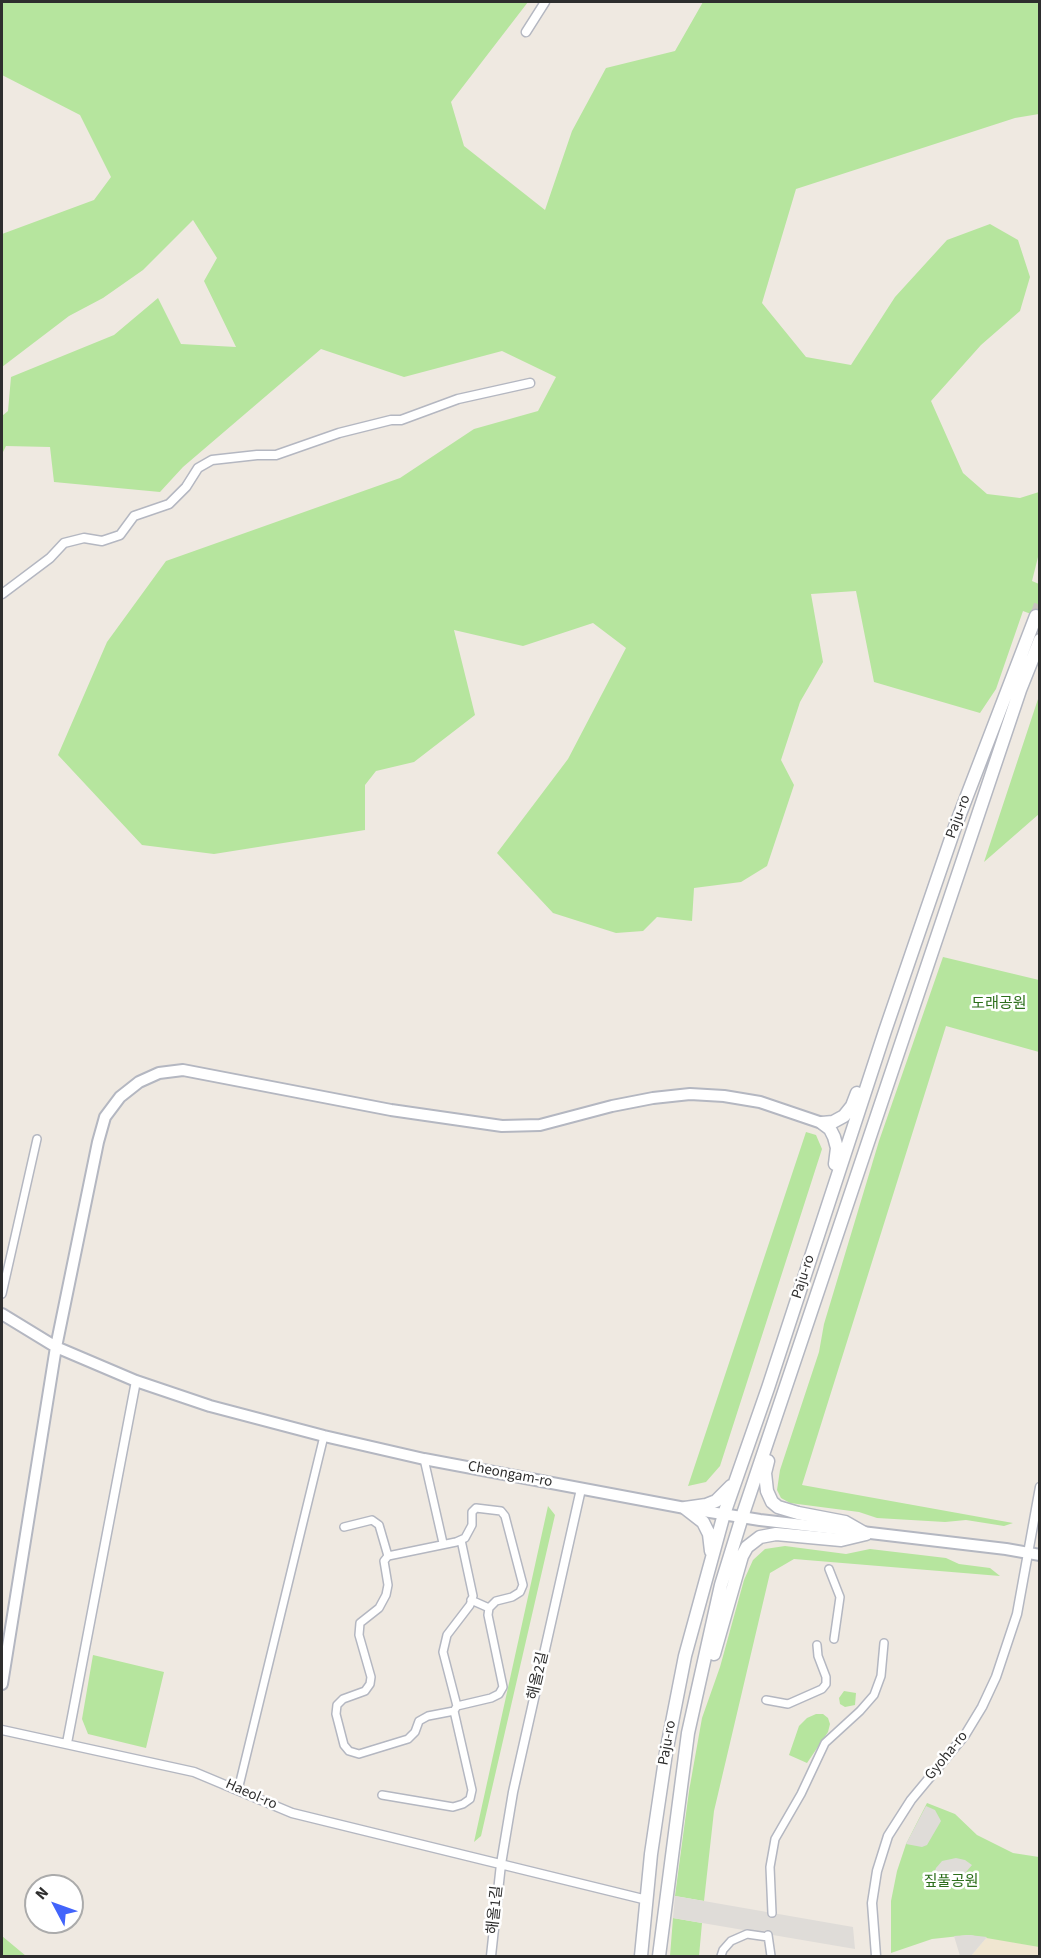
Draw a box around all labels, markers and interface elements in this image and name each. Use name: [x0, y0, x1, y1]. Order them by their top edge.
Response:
street label: Paju-ro: [943, 793, 975, 841]
park label: 도래공원: [971, 996, 1027, 1014]
street label: Paju-ro: [788, 1253, 820, 1301]
street label: Cheongam-ro: [466, 1458, 554, 1492]
street label: 해올2길: [525, 1650, 553, 1702]
street label: Paju-ro: [655, 1719, 681, 1767]
street label: Gyoha-ro: [922, 1728, 972, 1784]
street label: Haeol-ro: [222, 1776, 280, 1814]
north arrow: [24, 1874, 84, 1934]
park label: 짚풀공원: [923, 1874, 979, 1892]
text: N: [30, 1882, 54, 1905]
street label: 해올1길: [484, 1885, 508, 1935]

